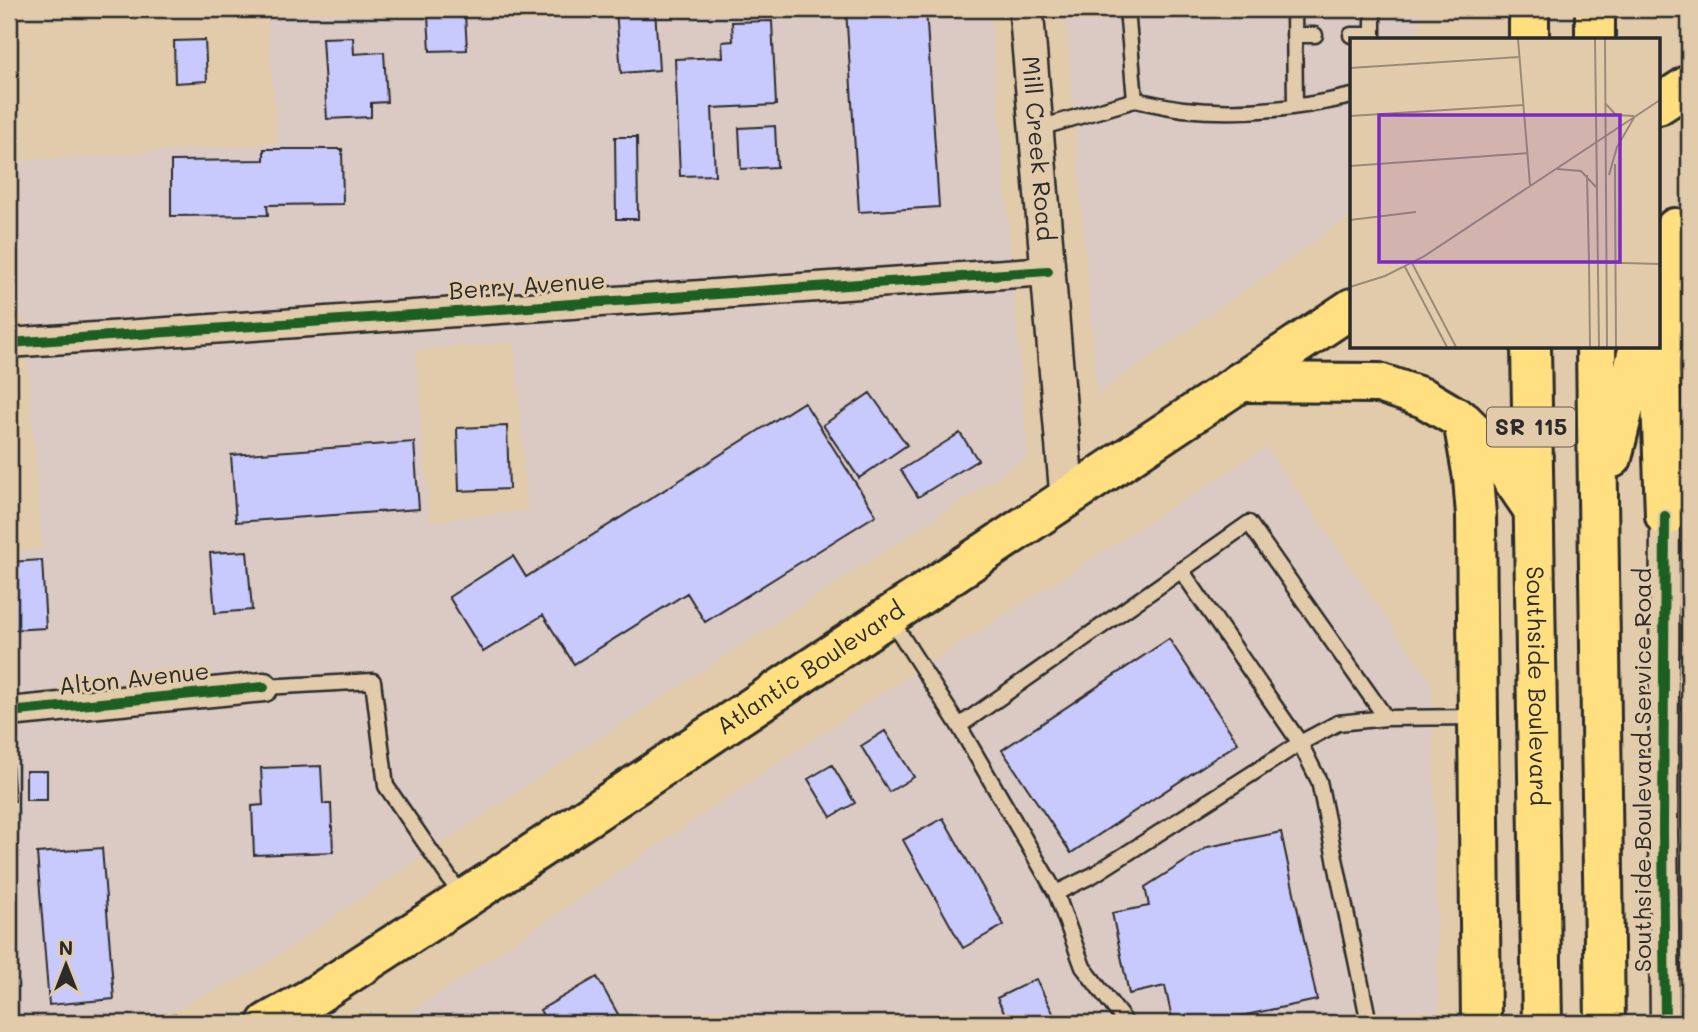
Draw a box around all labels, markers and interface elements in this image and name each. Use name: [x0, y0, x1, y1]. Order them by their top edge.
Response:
inset map: [1350, 38, 1660, 348]
street label: Mill Creek Road: [1016, 55, 1062, 242]
street label: Berry Avenue: [447, 264, 606, 305]
road number: SR 115: [1487, 408, 1575, 446]
street label: Southside Boulevard: [1521, 566, 1555, 806]
street label: Southside Boulevard Service Road: [1626, 568, 1657, 972]
street label: Atlantic Boulevard: [710, 594, 909, 741]
street label: Alton Avenue: [57, 654, 211, 701]
north arrow: [32, 930, 102, 1000]
text: N: [59, 935, 73, 960]

